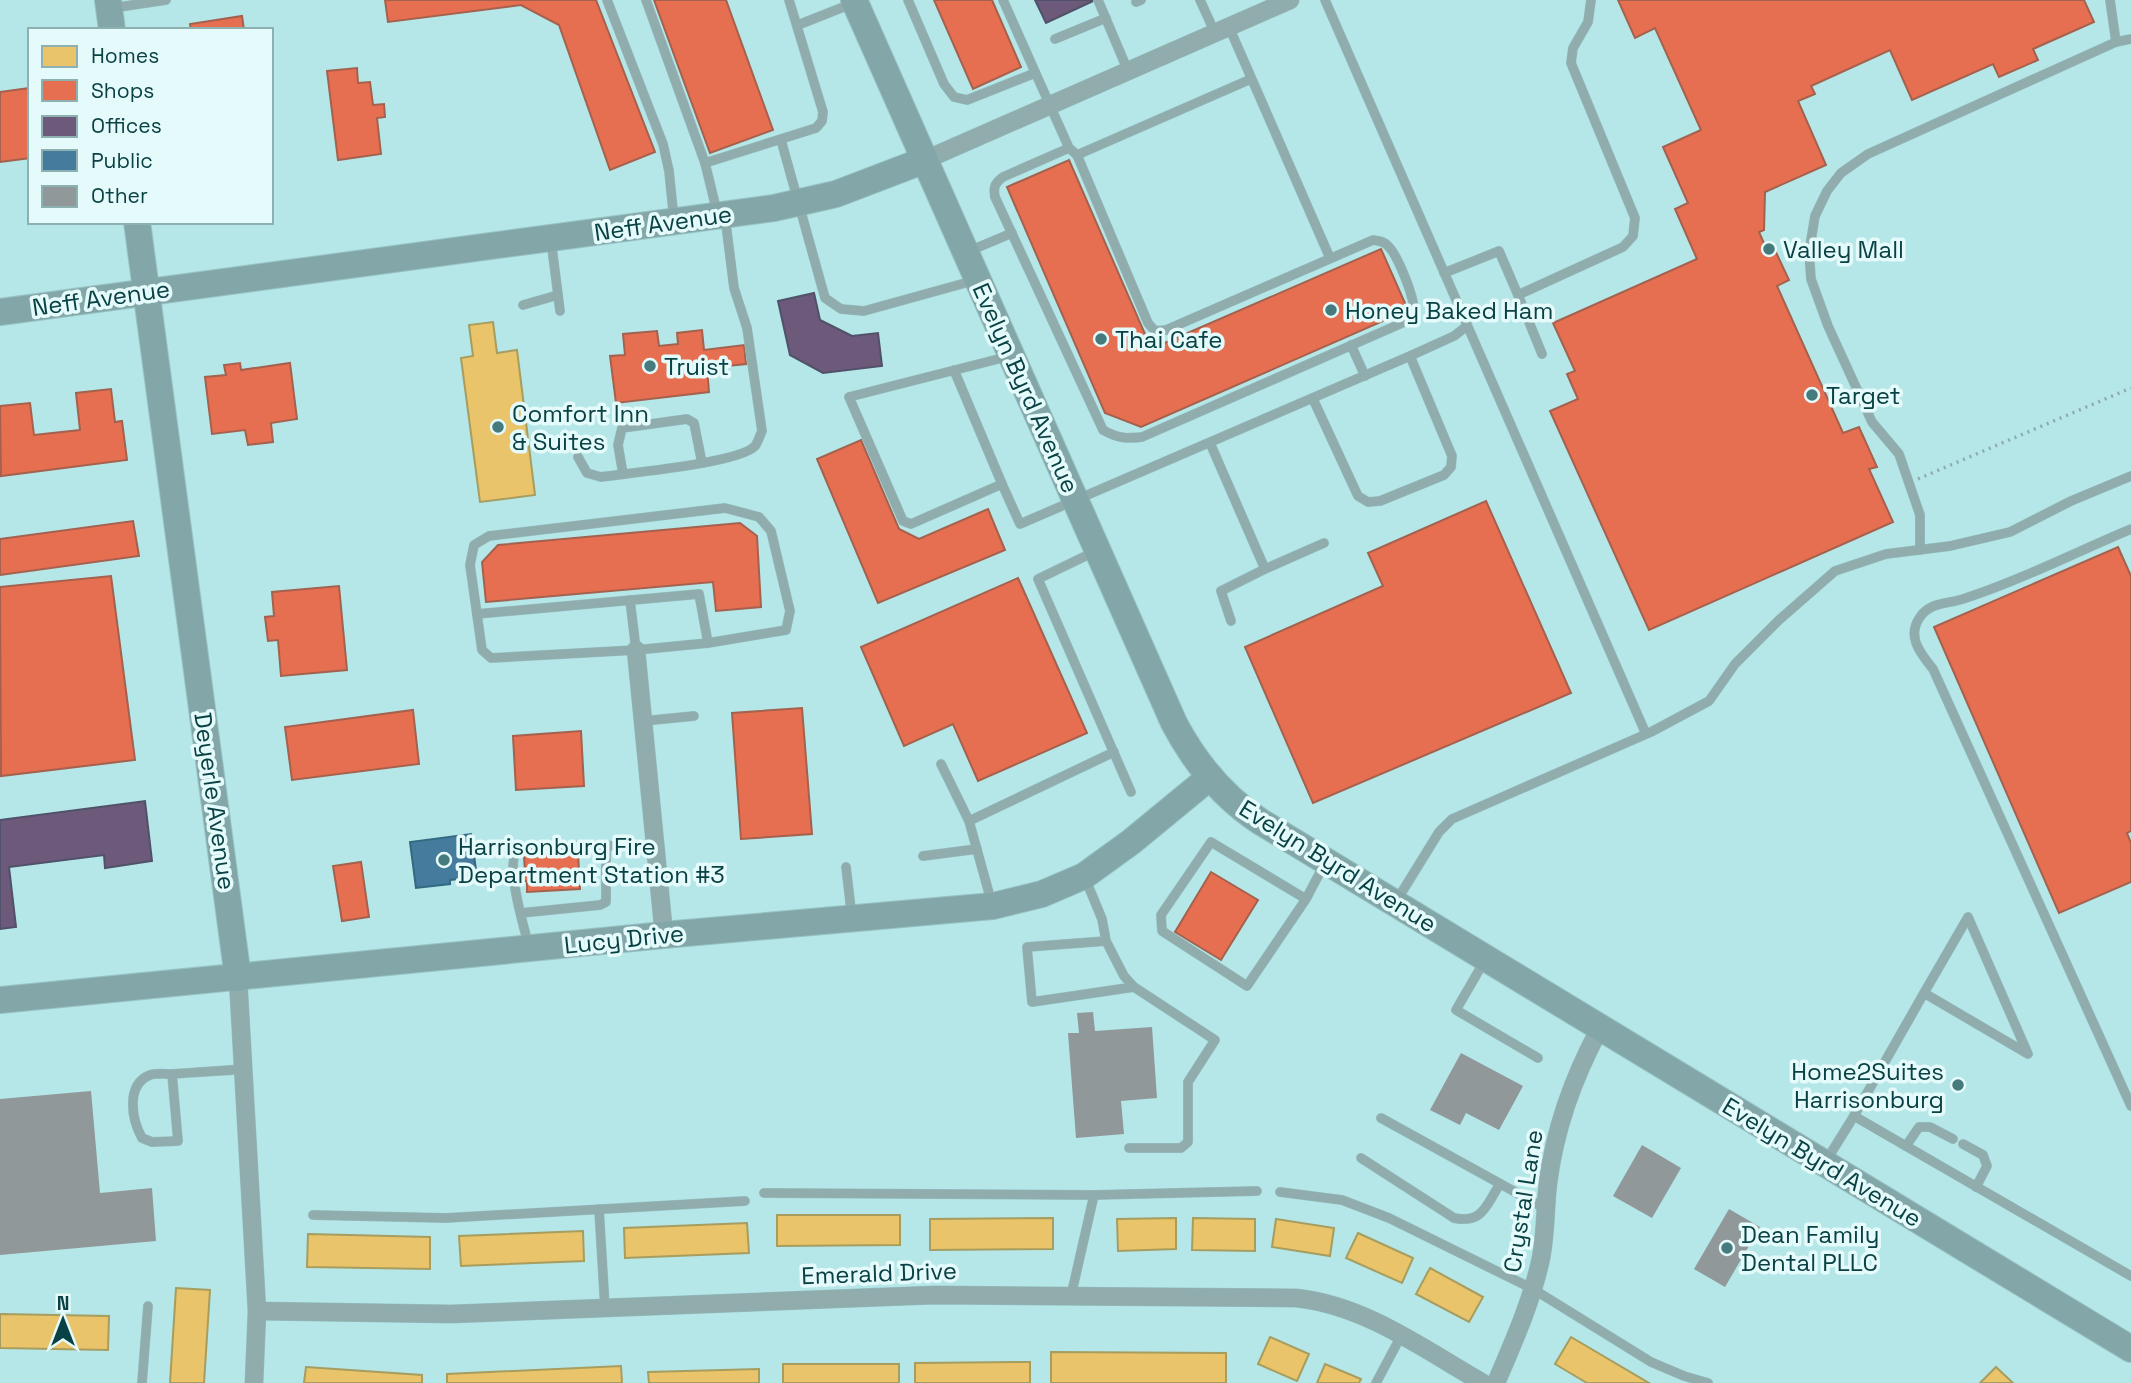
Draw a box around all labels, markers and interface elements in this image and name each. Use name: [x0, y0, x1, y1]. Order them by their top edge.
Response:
legend: [28, 28, 273, 224]
text: Homes: [91, 42, 159, 69]
text: Shops: [91, 77, 154, 104]
text: Offices: [91, 112, 162, 139]
text: Public: [91, 147, 153, 174]
text: Other: [91, 182, 148, 209]
street label: Neff Avenue: [592, 198, 734, 248]
place label: Valley Mall: [1783, 234, 1904, 265]
marker: Valley Mall: [1761, 241, 1777, 257]
street label: Neff Avenue: [30, 273, 172, 323]
street label: Evelyn Byrd Avenue: [966, 278, 1086, 498]
place label: Honey Baked Ham: [1345, 295, 1553, 326]
marker: Honey Baked Ham: [1323, 302, 1339, 318]
place label: Thai Cafe: [1115, 324, 1222, 355]
marker: Thai Cafe: [1093, 331, 1109, 347]
place label: Truist: [664, 351, 729, 382]
marker: Truist: [642, 358, 658, 374]
place label: Target: [1826, 380, 1901, 411]
marker: Target: [1804, 387, 1820, 403]
place label: Comfort Inn & Suites: [512, 398, 649, 457]
marker: Comfort Inn & Suites: [490, 419, 506, 435]
street label: Deyerle Avenue: [187, 710, 243, 892]
street label: Evelyn Byrd Avenue: [1234, 793, 1442, 939]
place label: Harrisonburg Fire Department Station #3: [458, 831, 725, 890]
marker: Harrisonburg Fire Department Station #3: [436, 852, 452, 868]
street label: Lucy Drive: [563, 917, 685, 961]
place label: Home2Suites Harrisonburg: [1791, 1056, 1944, 1115]
marker: Home2Suites Harrisonburg: [1950, 1077, 1966, 1093]
street label: Evelyn Byrd Avenue: [1717, 1090, 1927, 1234]
street label: Crystal Lane: [1496, 1127, 1550, 1275]
place label: Dean Family Dental PLLC: [1741, 1219, 1879, 1278]
marker: Dean Family Dental PLLC: [1719, 1240, 1735, 1256]
street label: Emerald Drive: [801, 1255, 957, 1291]
north arrow: [28, 1285, 98, 1355]
text: N: [57, 1291, 69, 1316]

